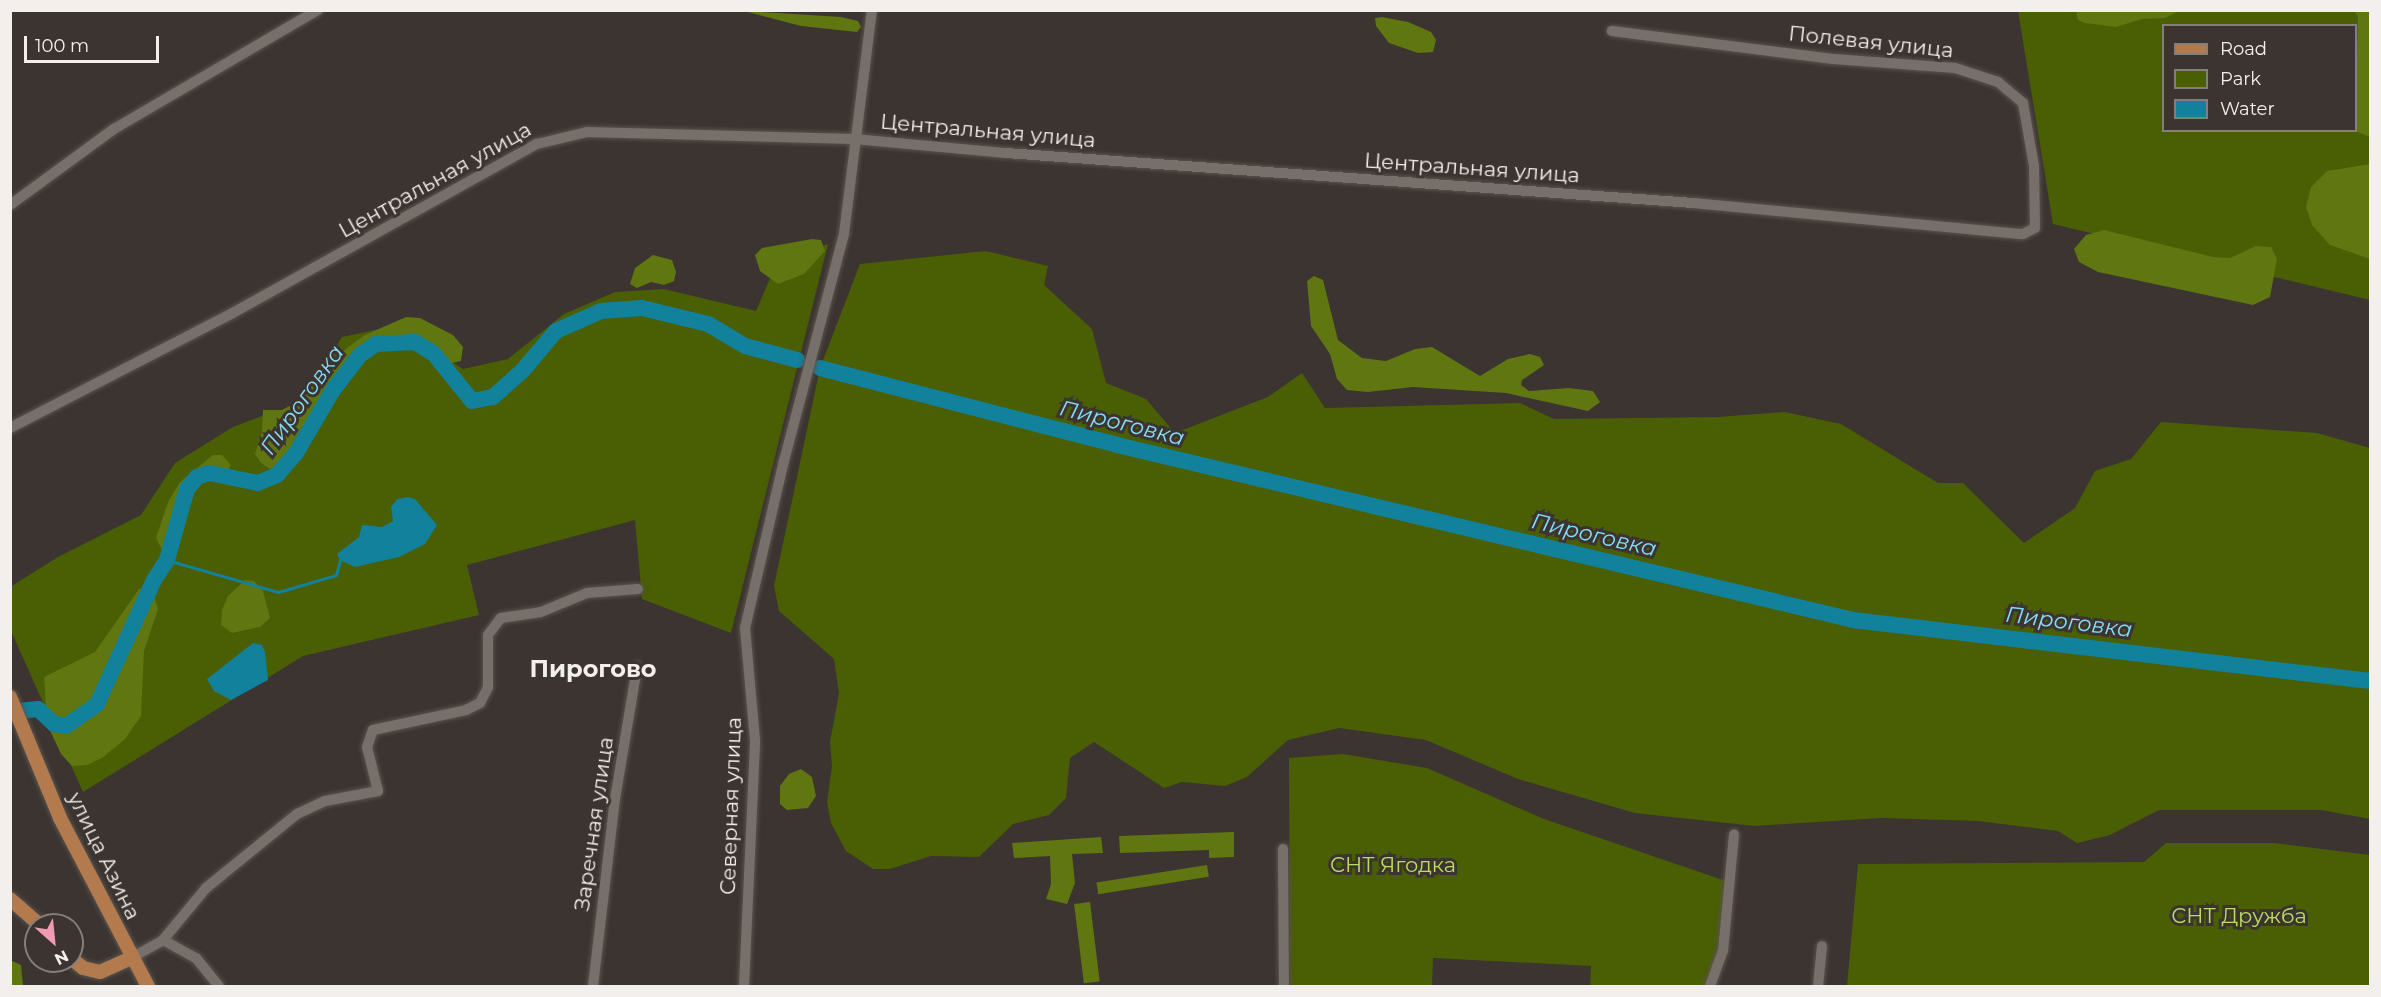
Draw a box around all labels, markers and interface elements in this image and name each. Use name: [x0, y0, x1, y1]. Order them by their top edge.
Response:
street label: Полевая улица: [1787, 21, 1955, 63]
scale bar: [27, 24, 162, 62]
legend: [2162, 24, 2357, 132]
text: 100 m: [35, 35, 89, 57]
text: Road: [2220, 38, 2267, 60]
text: Park: [2220, 68, 2261, 90]
text: Water: [2220, 98, 2275, 120]
street label: Центральная улица: [879, 109, 1097, 153]
street label: Центральная улица: [334, 117, 536, 243]
street label: Центральная улица: [1363, 148, 1581, 188]
water label: Пироговка: [255, 340, 349, 460]
water label: Пироговка: [1057, 395, 1187, 451]
water label: Пироговка: [1529, 508, 1659, 562]
water label: Пироговка: [2004, 601, 2134, 643]
district label: Пирогово: [529, 655, 657, 683]
street label: Северная улица: [715, 717, 747, 895]
street label: Заречная улица: [569, 735, 619, 913]
street label: улица Азина: [62, 788, 146, 924]
park label: СНТ Ягодка: [1330, 852, 1456, 878]
park label: СНТ Дружба: [2171, 903, 2307, 929]
north arrow: [24, 913, 84, 973]
text: N: [51, 946, 72, 969]

